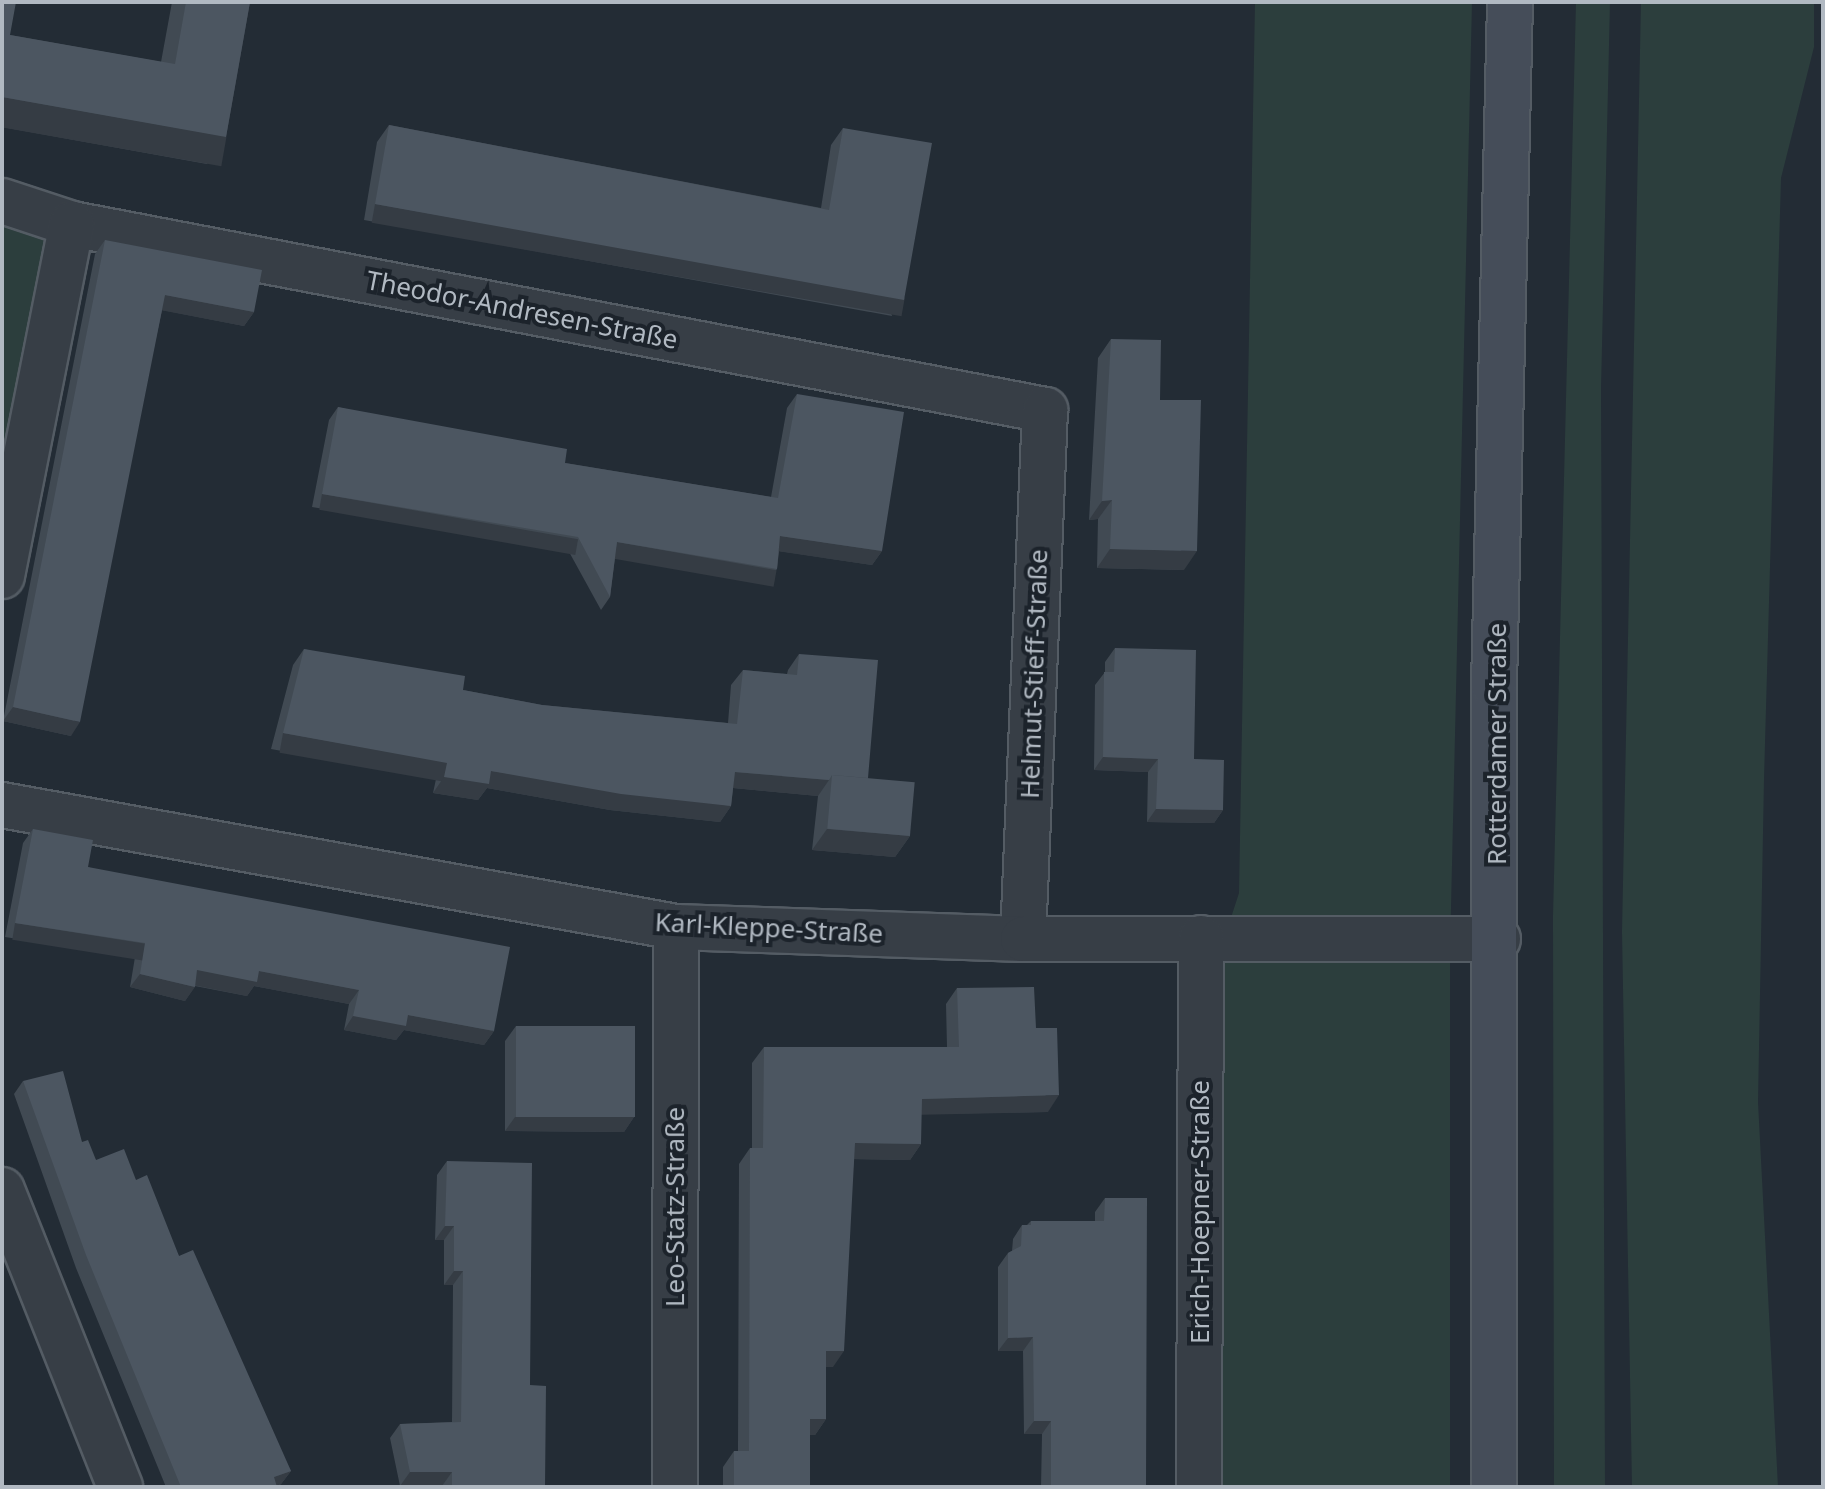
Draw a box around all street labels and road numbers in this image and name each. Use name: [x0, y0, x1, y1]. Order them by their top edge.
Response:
street label: Theodor-Andresen-Straße: [364, 265, 680, 355]
street label: Helmut-Stieff-Straße: [1014, 549, 1054, 799]
street label: Rotterdamer Straße: [1481, 623, 1513, 865]
street label: Karl-Kleppe-Straße: [654, 906, 884, 950]
street label: Erich-Hoepner-Straße: [1184, 1080, 1216, 1344]
street label: Leo-Statz-Straße: [659, 1107, 691, 1307]

